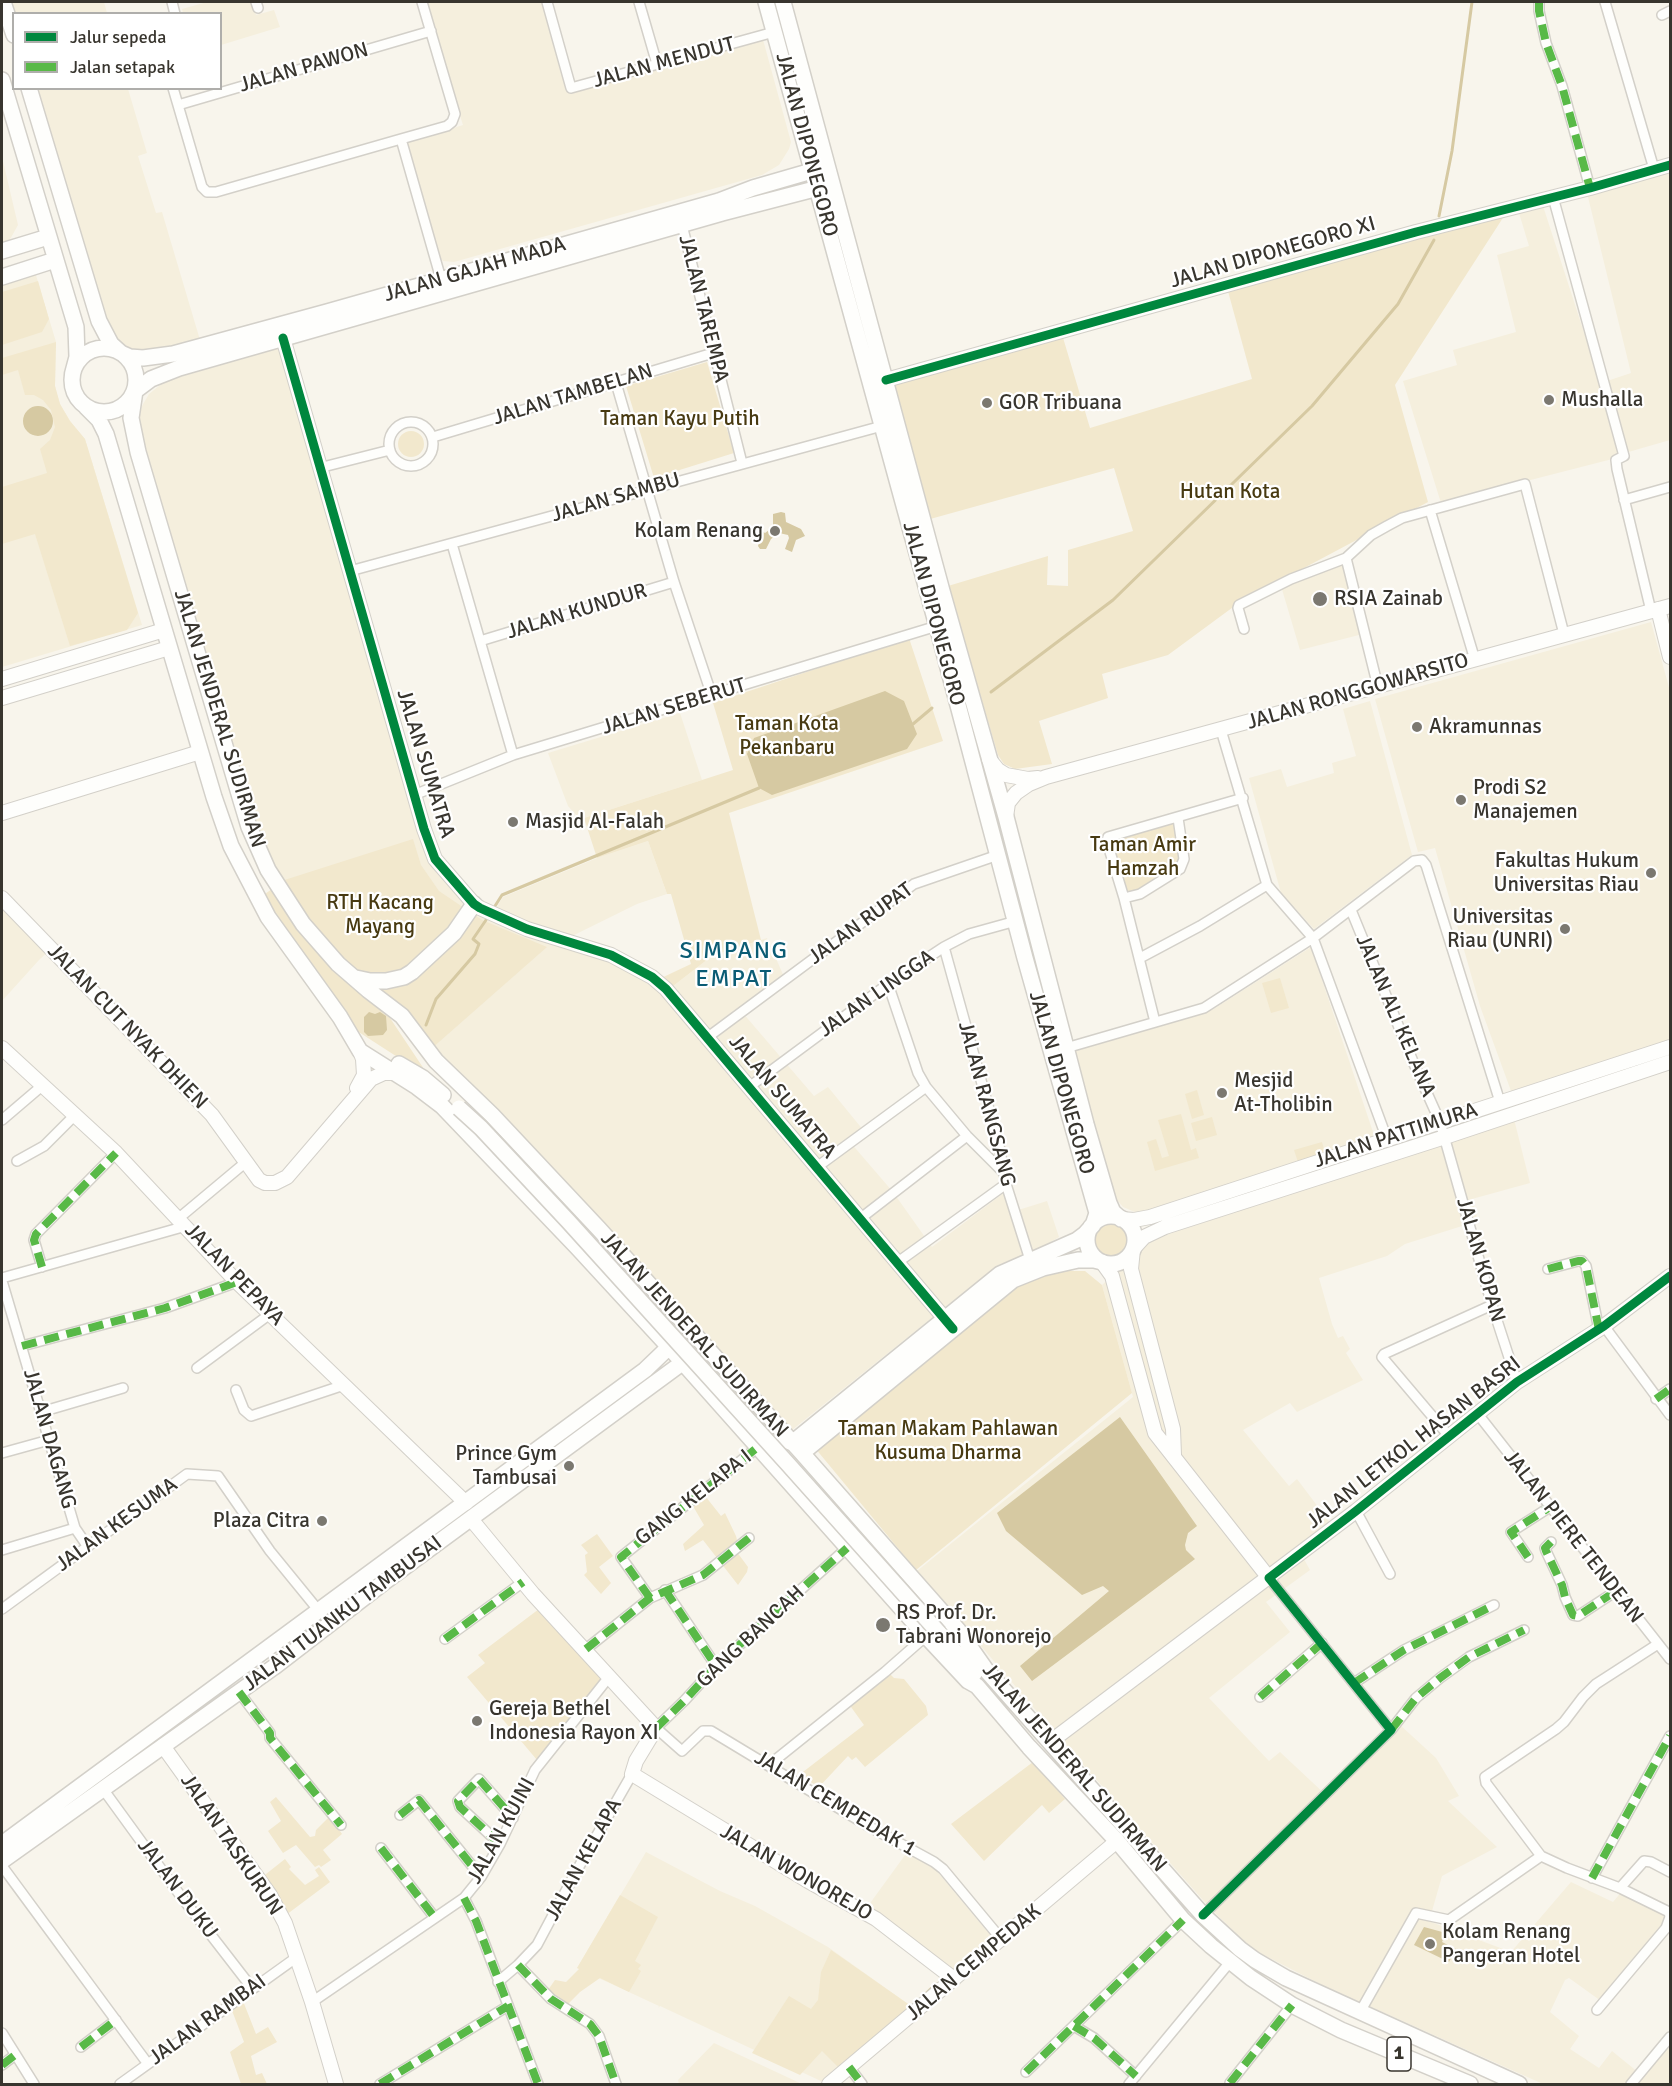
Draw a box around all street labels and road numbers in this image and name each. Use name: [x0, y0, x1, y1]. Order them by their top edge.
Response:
street label: JALAN MENDUT: [590, 32, 738, 94]
street label: JALAN PAWON: [237, 38, 371, 98]
street label: JALAN DIPONEGORO: [769, 50, 843, 240]
street label: JALAN DIPONEGORO XI: [1167, 212, 1379, 294]
street label: JALAN GAJAH MADA: [381, 232, 569, 308]
street label: JALAN TAREMPA: [672, 233, 734, 385]
street label: JALAN TAMBELAN: [490, 359, 656, 431]
street label: JALAN SAMBU: [549, 468, 683, 528]
street label: JALAN DIPONEGORO: [896, 519, 970, 709]
street label: JALAN KUNDUR: [504, 579, 650, 645]
street label: JALAN JENDERAL SUDIRMAN: [168, 587, 270, 851]
street label: JALAN RONGGOWARSITO: [1244, 648, 1472, 736]
street label: JALAN SEBERUT: [599, 673, 749, 741]
street label: JALAN SUMATRA: [390, 687, 460, 841]
street label: JALAN RUPAT: [804, 878, 918, 970]
street label: JALAN ALI KELANA: [1349, 931, 1441, 1101]
street label: JALAN CUT NYAK DHIEN: [42, 939, 212, 1115]
street label: JALAN LINGGA: [814, 945, 940, 1043]
street label: JALAN DIPONEGORO: [1023, 989, 1099, 1177]
street label: JALAN RANGSANG: [952, 1019, 1020, 1189]
street label: JALAN SUMATRA: [723, 1030, 841, 1164]
street label: JALAN PATTIMURA: [1311, 1098, 1481, 1174]
street label: JALAN KOPAN: [1450, 1195, 1510, 1325]
street label: JALAN PEPAYA: [179, 1218, 289, 1332]
street label: JALAN JENDERAL SUDIRMAN: [595, 1227, 793, 1443]
street label: JALAN LETKOL HASAN BASRI: [1302, 1351, 1526, 1535]
street label: JALAN DAGANG: [17, 1366, 81, 1512]
street label: GANG KELAPA I: [631, 1445, 757, 1551]
street label: JALAN PIERE TENDEAN: [1498, 1446, 1648, 1628]
street label: JALAN KESUMA: [51, 1472, 183, 1578]
street label: JALAN TUANKU TAMBUSAI: [238, 1531, 448, 1697]
street label: GANG BANCAH: [692, 1581, 810, 1693]
street label: JALAN JENDERAL SUDIRMAN: [976, 1658, 1172, 1878]
street label: JALAN CEMPEDAK 1: [750, 1746, 920, 1862]
street label: JALAN TASKURUN: [174, 1770, 288, 1920]
street label: JALAN KUINI: [463, 1774, 541, 1888]
street label: JALAN KELAPA: [540, 1794, 628, 1926]
street label: JALAN WONOREJO: [715, 1819, 877, 1927]
street label: JALAN DUKU: [131, 1834, 223, 1944]
street label: JALAN CEMPEDAK: [901, 1899, 1047, 2027]
street label: JALAN RAMBAI: [145, 1969, 271, 2071]
road number: 1: [1387, 2037, 1411, 2071]

